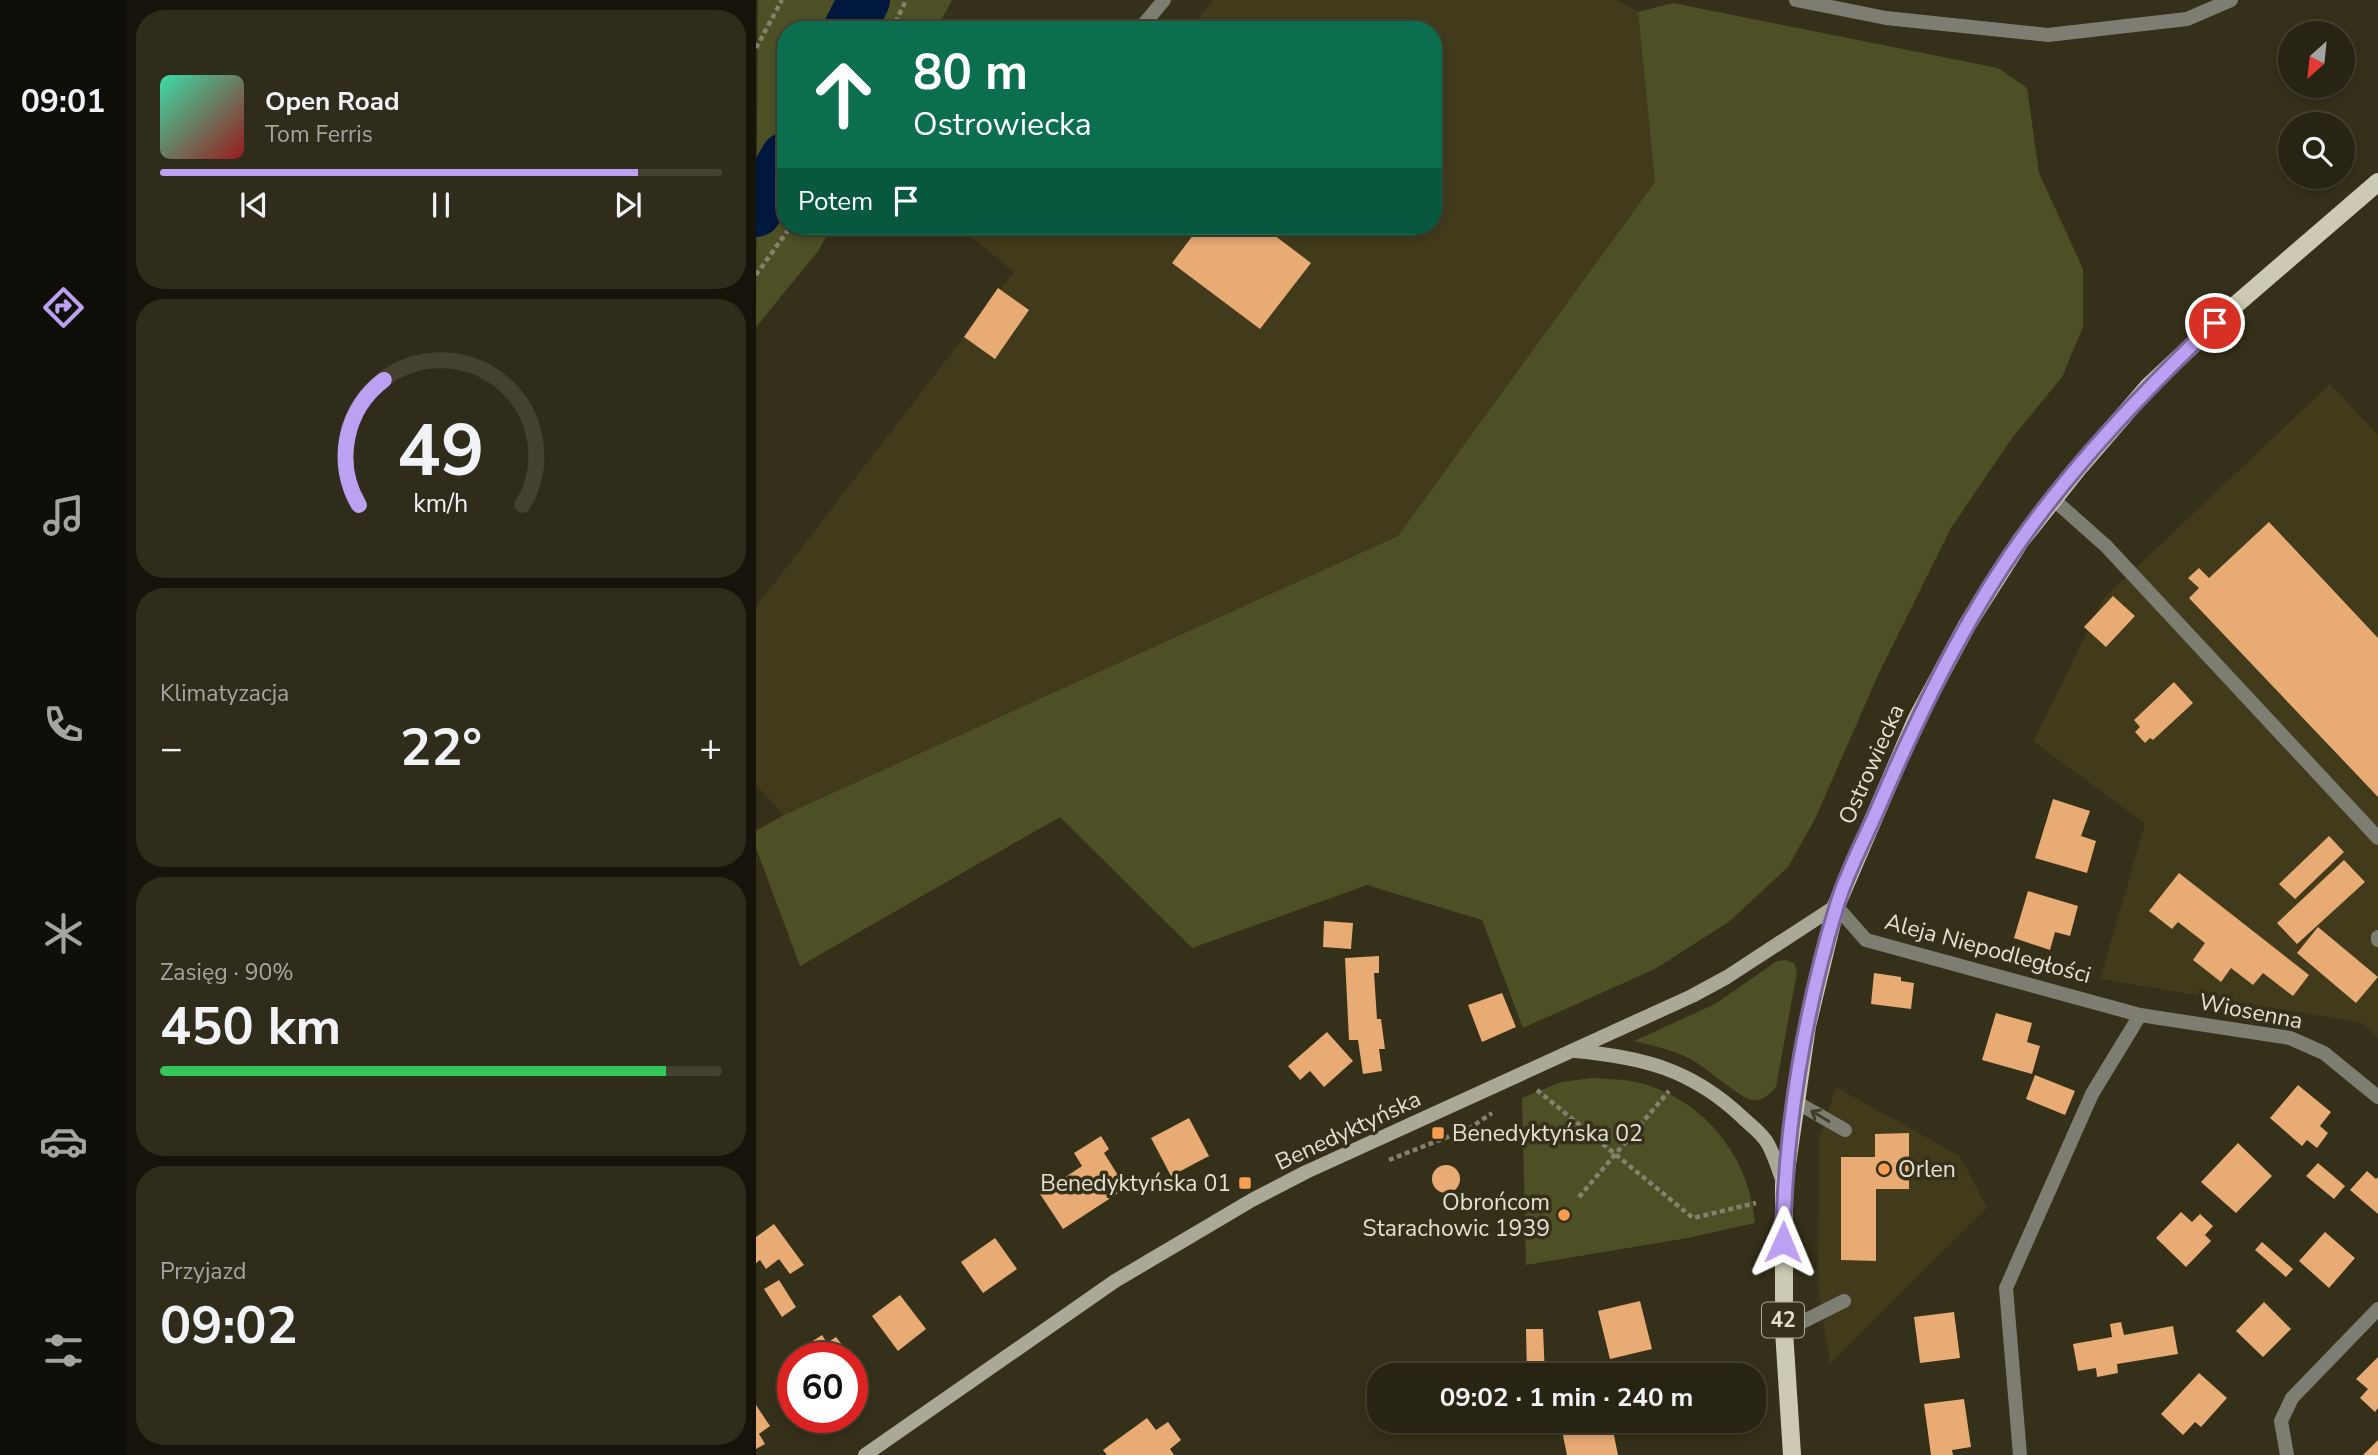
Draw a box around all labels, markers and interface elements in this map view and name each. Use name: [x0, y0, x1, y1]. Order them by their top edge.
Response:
north arrow: [2278, 21, 2356, 98]
map controls: [2278, 21, 2355, 189]
text: 80 m: [913, 39, 1028, 106]
icon: ahead: [798, 49, 889, 140]
text: 09:01: [21, 80, 105, 123]
text: Open Road: [265, 84, 400, 119]
text: Ostrowiecka: [913, 103, 1092, 146]
button: search: [2278, 112, 2355, 189]
text: Tom Ferris: [265, 119, 373, 150]
icon: arrive: [887, 182, 925, 220]
text: Potem: [798, 184, 873, 219]
icon: previous: [235, 186, 273, 224]
icon: pause: [422, 186, 460, 224]
icon: next: [609, 186, 647, 224]
icon: directions: [39, 283, 88, 332]
pin: [2185, 293, 2245, 353]
icon: arrive: [2196, 304, 2234, 342]
text: 49: [397, 401, 485, 501]
text: km/h: [413, 486, 469, 520]
icon: music: [39, 491, 88, 540]
text: Klimatyzacja: [160, 678, 289, 709]
street label: Ostrowiecka: [1831, 699, 1912, 829]
icon: phone: [39, 700, 88, 749]
text: 22°: [400, 712, 482, 783]
text: −: [160, 723, 183, 774]
text: +: [699, 723, 722, 774]
street label: Aleja Niepodległości: [1881, 906, 2094, 991]
icon: climate: [39, 909, 88, 958]
text: Zasięg · 90%: [160, 957, 294, 988]
street label: Wiosenna: [2196, 986, 2305, 1037]
text: 450 km: [160, 991, 341, 1062]
street label: Benedyktyńska: [1270, 1083, 1426, 1178]
one-way arrow: [1811, 1109, 1831, 1123]
icon: car: [39, 1117, 88, 1166]
place label: Benedyktyńska 02: [1452, 1118, 1643, 1149]
marker: Benedyktyńska 02: [1430, 1125, 1446, 1141]
place label: Orlen: [1898, 1154, 1956, 1185]
marker: Orlen: [1876, 1161, 1892, 1177]
place label: Benedyktyńska 01: [1040, 1168, 1231, 1199]
marker: Benedyktyńska 01: [1237, 1175, 1253, 1191]
place label: Obrońcom Starachowic 1939: [1363, 1187, 1550, 1244]
position arrow: [1746, 1205, 1820, 1279]
marker: Obrońcom Starachowic 1939: [1556, 1207, 1572, 1223]
text: Przyjazd: [160, 1256, 246, 1287]
text: 09:02: [160, 1290, 298, 1361]
road number: 42: [1762, 1302, 1804, 1338]
icon: filters: [39, 1326, 88, 1375]
speed limit sign: 60: [777, 1342, 868, 1433]
text: 09:02 · 1 min · 240 m: [1440, 1380, 1693, 1415]

